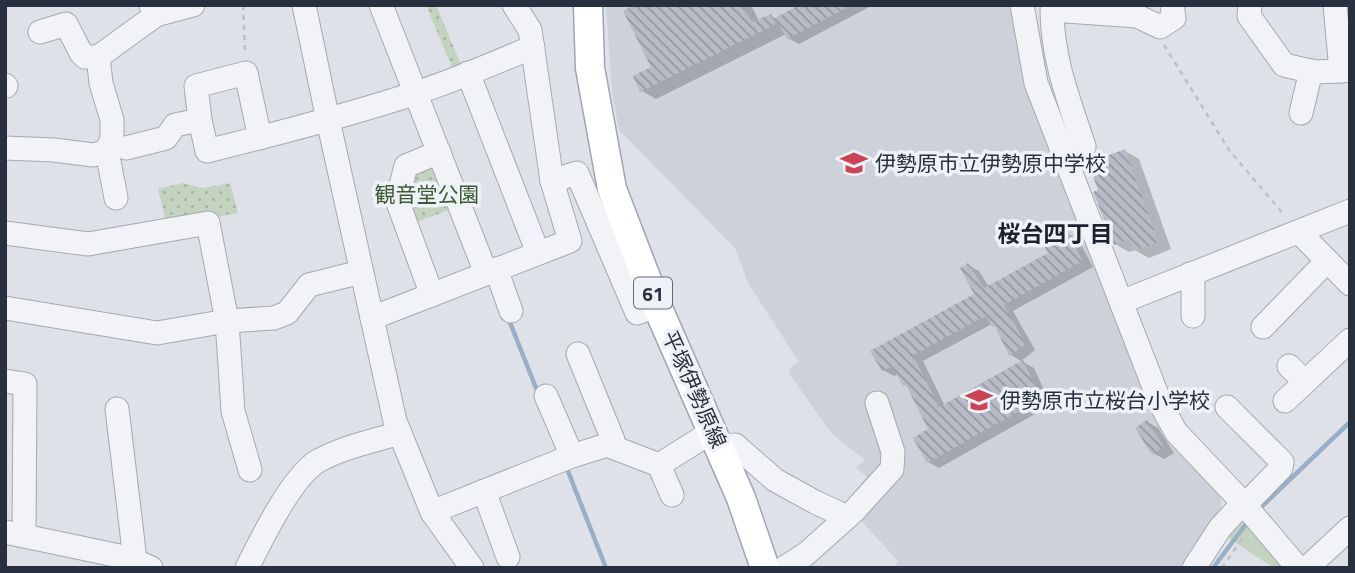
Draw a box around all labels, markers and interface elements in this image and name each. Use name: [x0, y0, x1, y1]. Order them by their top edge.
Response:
place label: 伊勢原市立伊勢原中学校: [875, 147, 1106, 179]
school or university icon: 伊勢原市立伊勢原中学校: [839, 148, 869, 178]
park label: 観音堂公園: [375, 178, 480, 210]
district label: 桜台四丁目: [998, 216, 1113, 251]
road number: 61: [634, 278, 672, 308]
street label: 平塚伊勢原線: [655, 325, 735, 453]
place label: 伊勢原市立桜台小学校: [1000, 384, 1210, 416]
school or university icon: 伊勢原市立桜台小学校: [964, 385, 994, 415]

